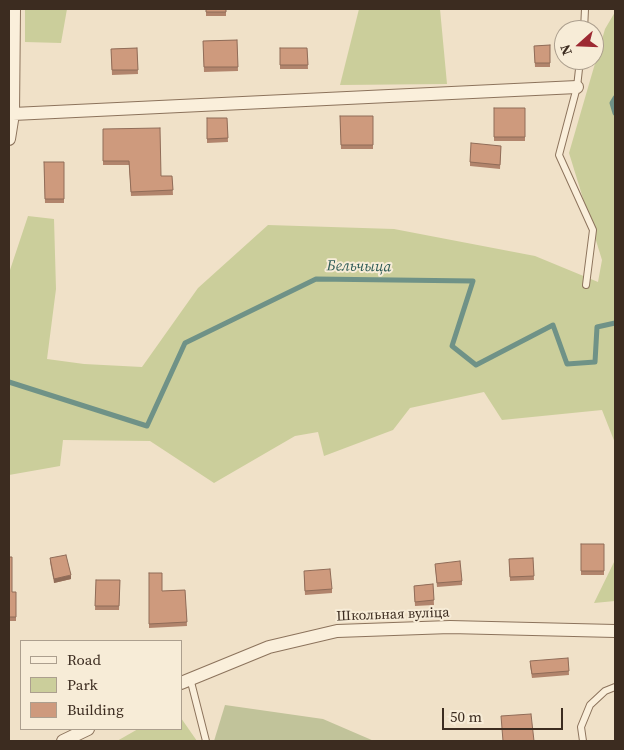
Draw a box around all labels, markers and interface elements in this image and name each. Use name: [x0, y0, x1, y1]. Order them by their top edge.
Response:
north arrow: [554, 20, 604, 70]
text: N: [555, 42, 577, 58]
water label: Бельчыца: [327, 257, 391, 277]
street label: Школьная вуліца: [336, 605, 450, 625]
legend: [20, 640, 182, 730]
text: Road: [67, 649, 101, 670]
text: Park: [67, 674, 98, 695]
scale bar: [444, 698, 565, 730]
text: Building: [67, 699, 124, 720]
text: 50 m: [450, 706, 482, 727]

